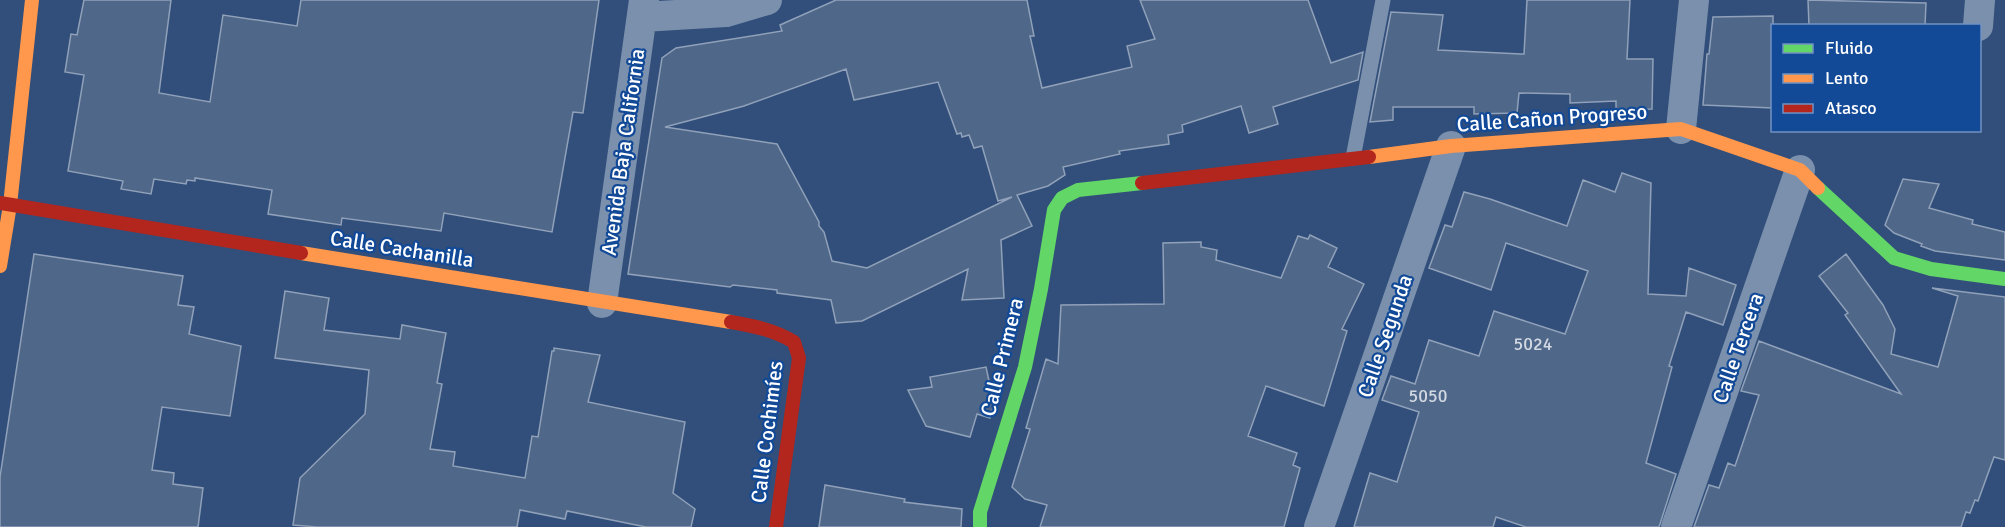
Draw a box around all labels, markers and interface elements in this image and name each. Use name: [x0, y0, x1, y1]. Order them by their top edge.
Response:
legend: [1771, 24, 1981, 132]
text: Fluido: [1825, 37, 1873, 59]
street label: Avenida Baja California: [596, 47, 650, 257]
text: Lento: [1825, 67, 1868, 89]
text: Atasco: [1825, 97, 1877, 119]
street label: Calle Cañon Progreso: [1456, 98, 1648, 138]
street label: Calle Cachanilla: [328, 225, 476, 273]
street label: Calle Segunda: [1352, 271, 1418, 401]
street label: Calle Tercera: [1707, 289, 1769, 407]
street label: Calle Primera: [975, 295, 1029, 419]
house number: 5024: [1514, 333, 1553, 355]
street label: Calle Cochimíes: [745, 360, 789, 504]
house number: 5050: [1409, 385, 1447, 407]

